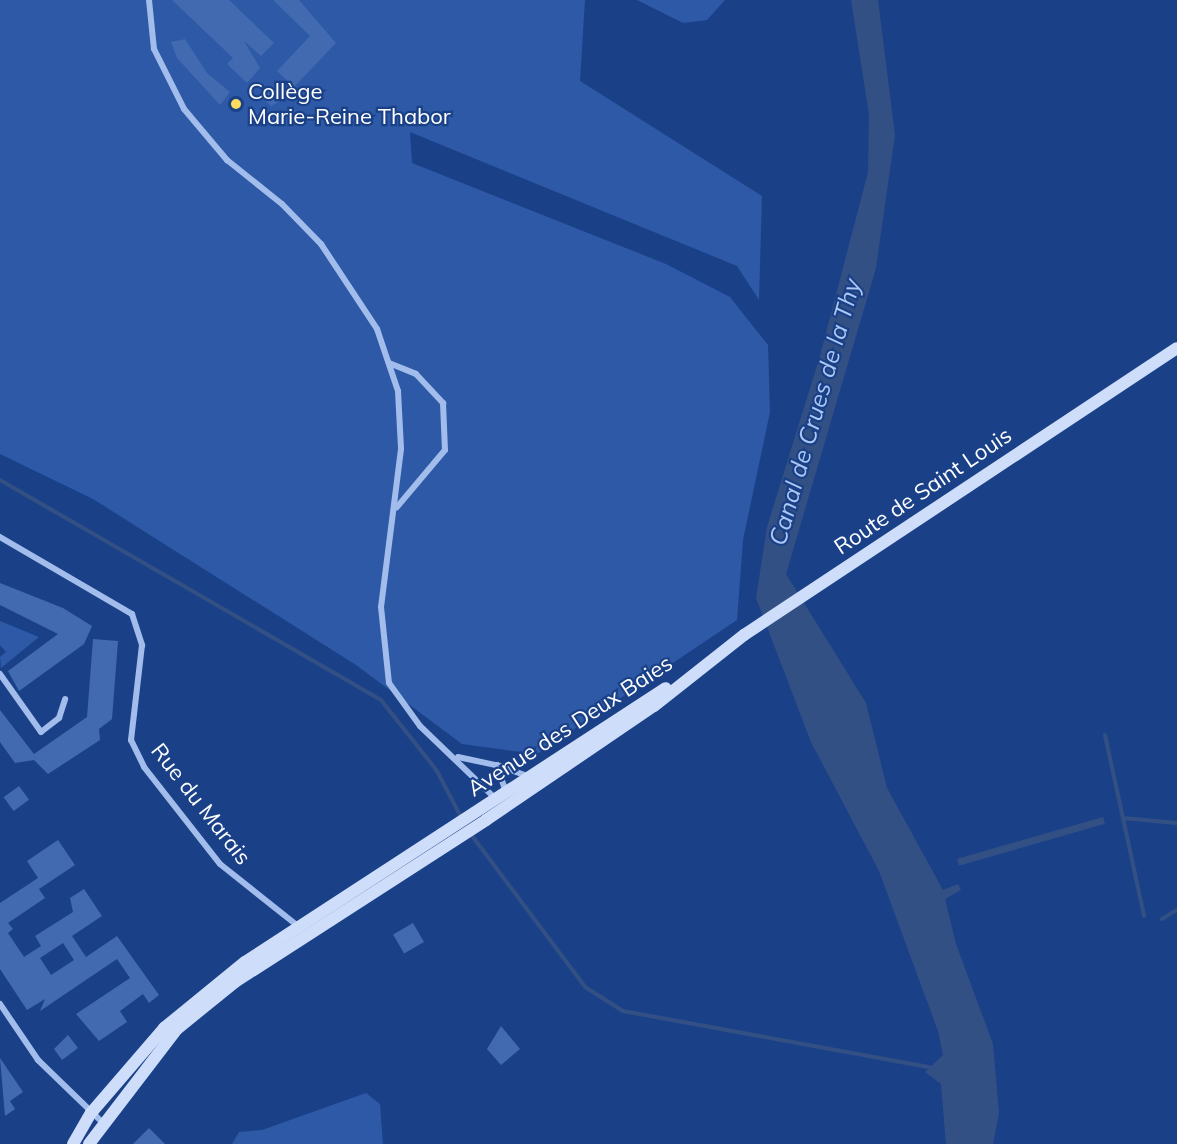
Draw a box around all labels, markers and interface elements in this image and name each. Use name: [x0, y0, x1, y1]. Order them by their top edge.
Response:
place label: Collège Marie-Reine Thabor: [248, 78, 451, 130]
marker: Collège Marie-Reine Thabor: [229, 97, 243, 111]
water label: Canal de Crues de la Thy: [763, 275, 867, 549]
street label: Route de Saint Louis: [829, 422, 1017, 560]
street label: Avenue des Deux Baies: [463, 650, 677, 802]
street label: Rue du Marais: [145, 738, 257, 870]

